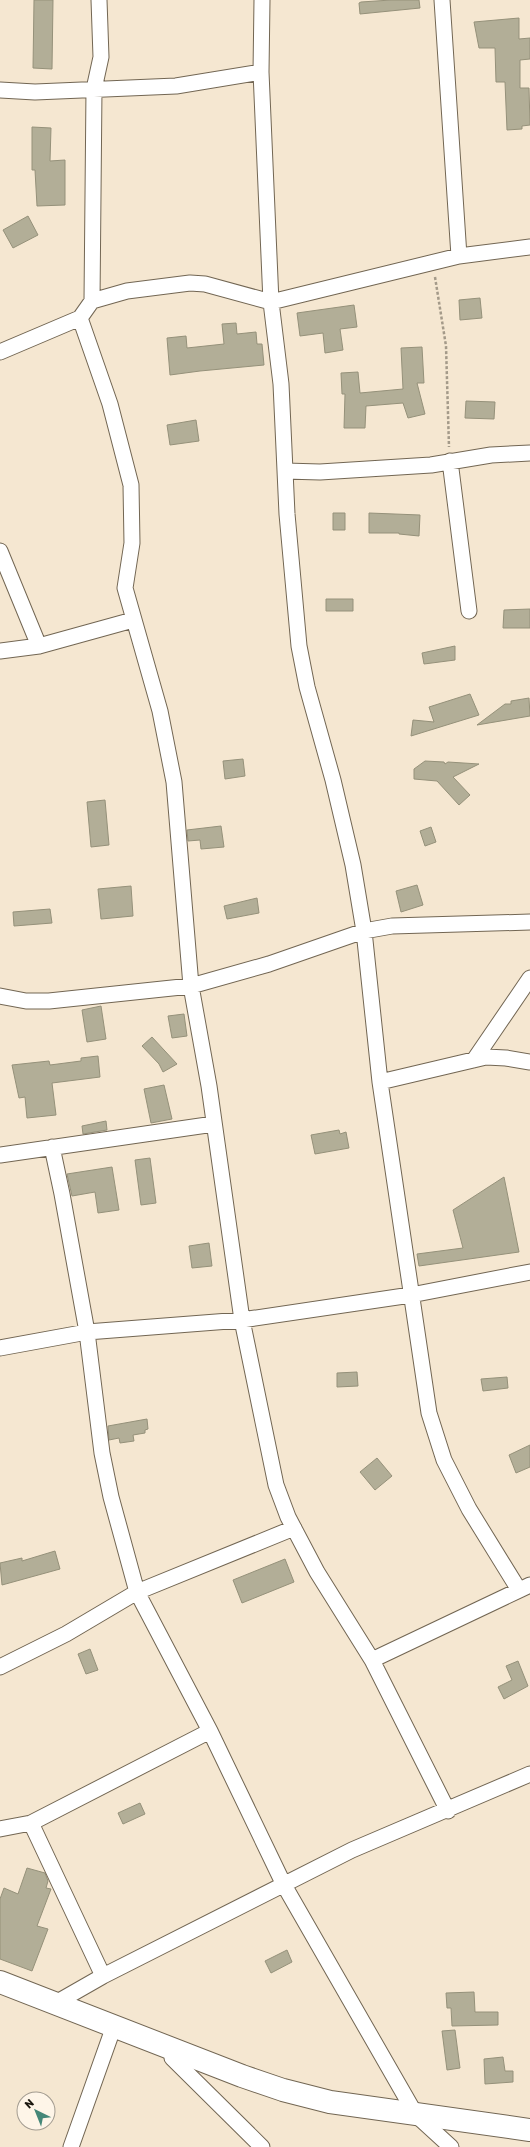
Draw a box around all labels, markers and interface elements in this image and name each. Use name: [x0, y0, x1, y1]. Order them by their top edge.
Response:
north arrow: [16, 2091, 56, 2131]
text: N: [22, 2097, 37, 2112]

